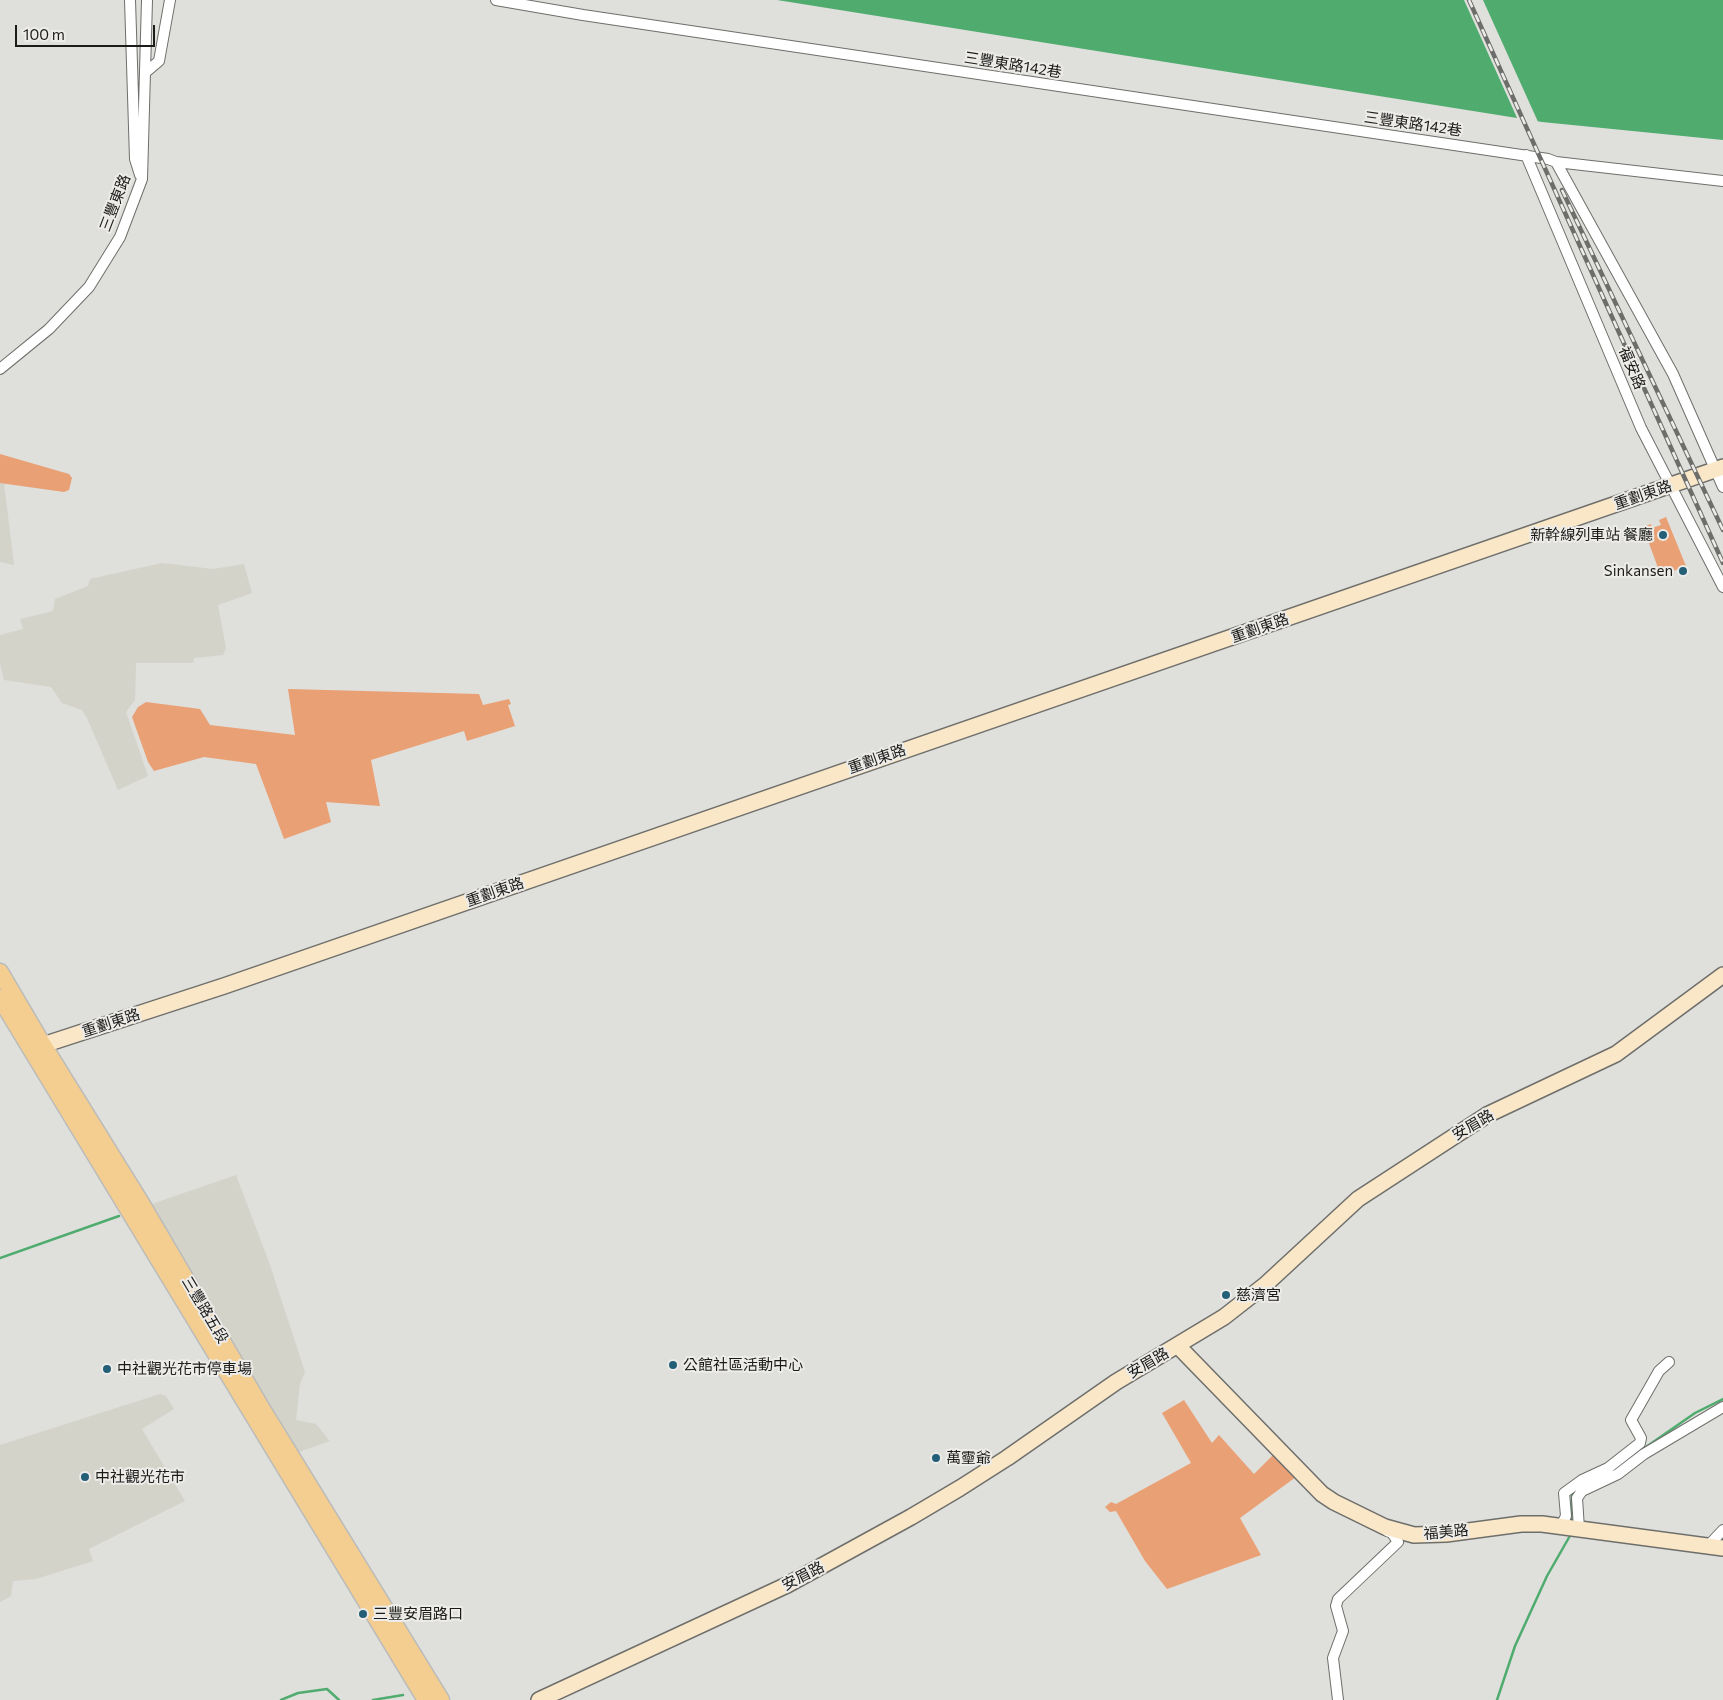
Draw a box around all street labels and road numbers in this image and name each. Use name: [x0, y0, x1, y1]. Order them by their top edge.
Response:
street label: 三豐東路142巷: [963, 48, 1063, 82]
street label: 三豐東路142巷: [1363, 108, 1463, 140]
street label: 三豐東路: [96, 172, 134, 234]
street label: 福安路: [1615, 344, 1649, 392]
street label: 重劃東路: [1612, 477, 1674, 513]
street label: 重劃東路: [1229, 610, 1291, 646]
street label: 重劃東路: [846, 741, 908, 777]
street label: 重劃東路: [464, 874, 526, 910]
street label: 重劃東路: [80, 1005, 142, 1041]
street label: 安眉路: [1449, 1106, 1497, 1144]
street label: 三豐路五段: [178, 1273, 232, 1347]
street label: 安眉路: [1124, 1344, 1172, 1382]
street label: 福美路: [1423, 1521, 1469, 1543]
street label: 安眉路: [779, 1558, 827, 1594]

